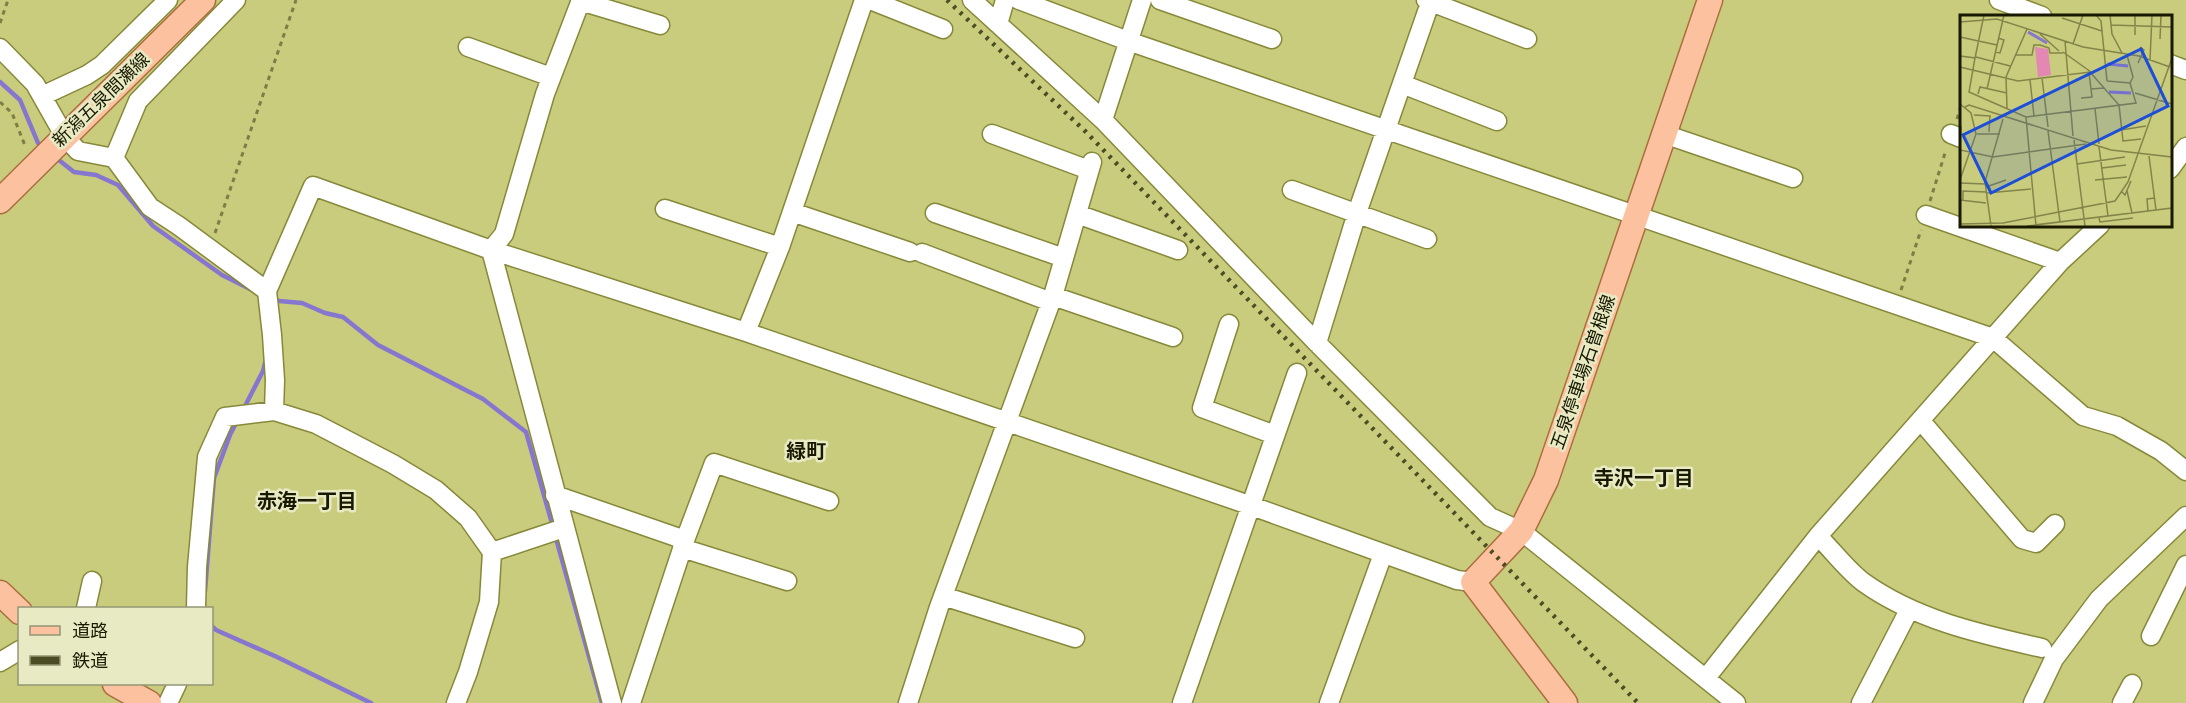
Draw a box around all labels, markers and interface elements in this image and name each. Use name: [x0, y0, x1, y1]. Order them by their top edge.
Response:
inset map: [1960, 15, 2171, 226]
street label: 新潟五泉間瀬線: [47, 48, 154, 152]
street label: 五泉停車場石曽根線: [1545, 292, 1620, 452]
district label: 緑町: [786, 438, 826, 464]
district label: 寺沢一丁目: [1594, 465, 1694, 491]
district label: 赤海一丁目: [257, 488, 357, 514]
legend: [18, 607, 213, 685]
text: 道路: [72, 619, 108, 642]
text: 鉄道: [72, 649, 108, 672]

